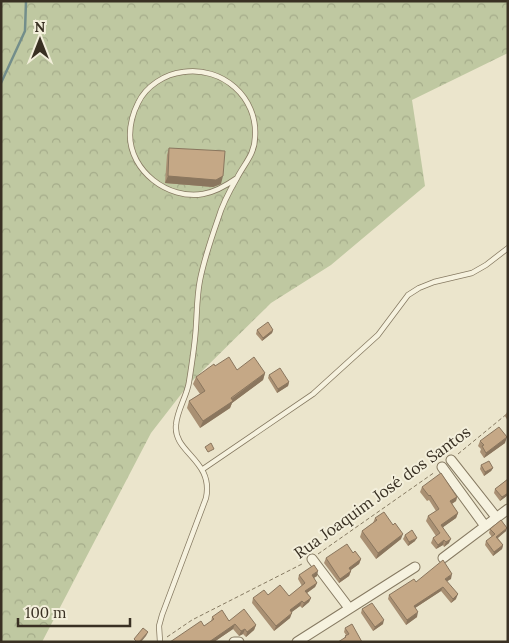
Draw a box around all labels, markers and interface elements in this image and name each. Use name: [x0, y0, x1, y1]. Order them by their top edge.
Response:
north arrow: [15, 15, 65, 65]
text: N: [35, 18, 46, 36]
street label: Rua Joaquim José dos Santos: [290, 421, 474, 563]
scale bar: [18, 596, 130, 628]
text: 100 m: [25, 603, 66, 622]

